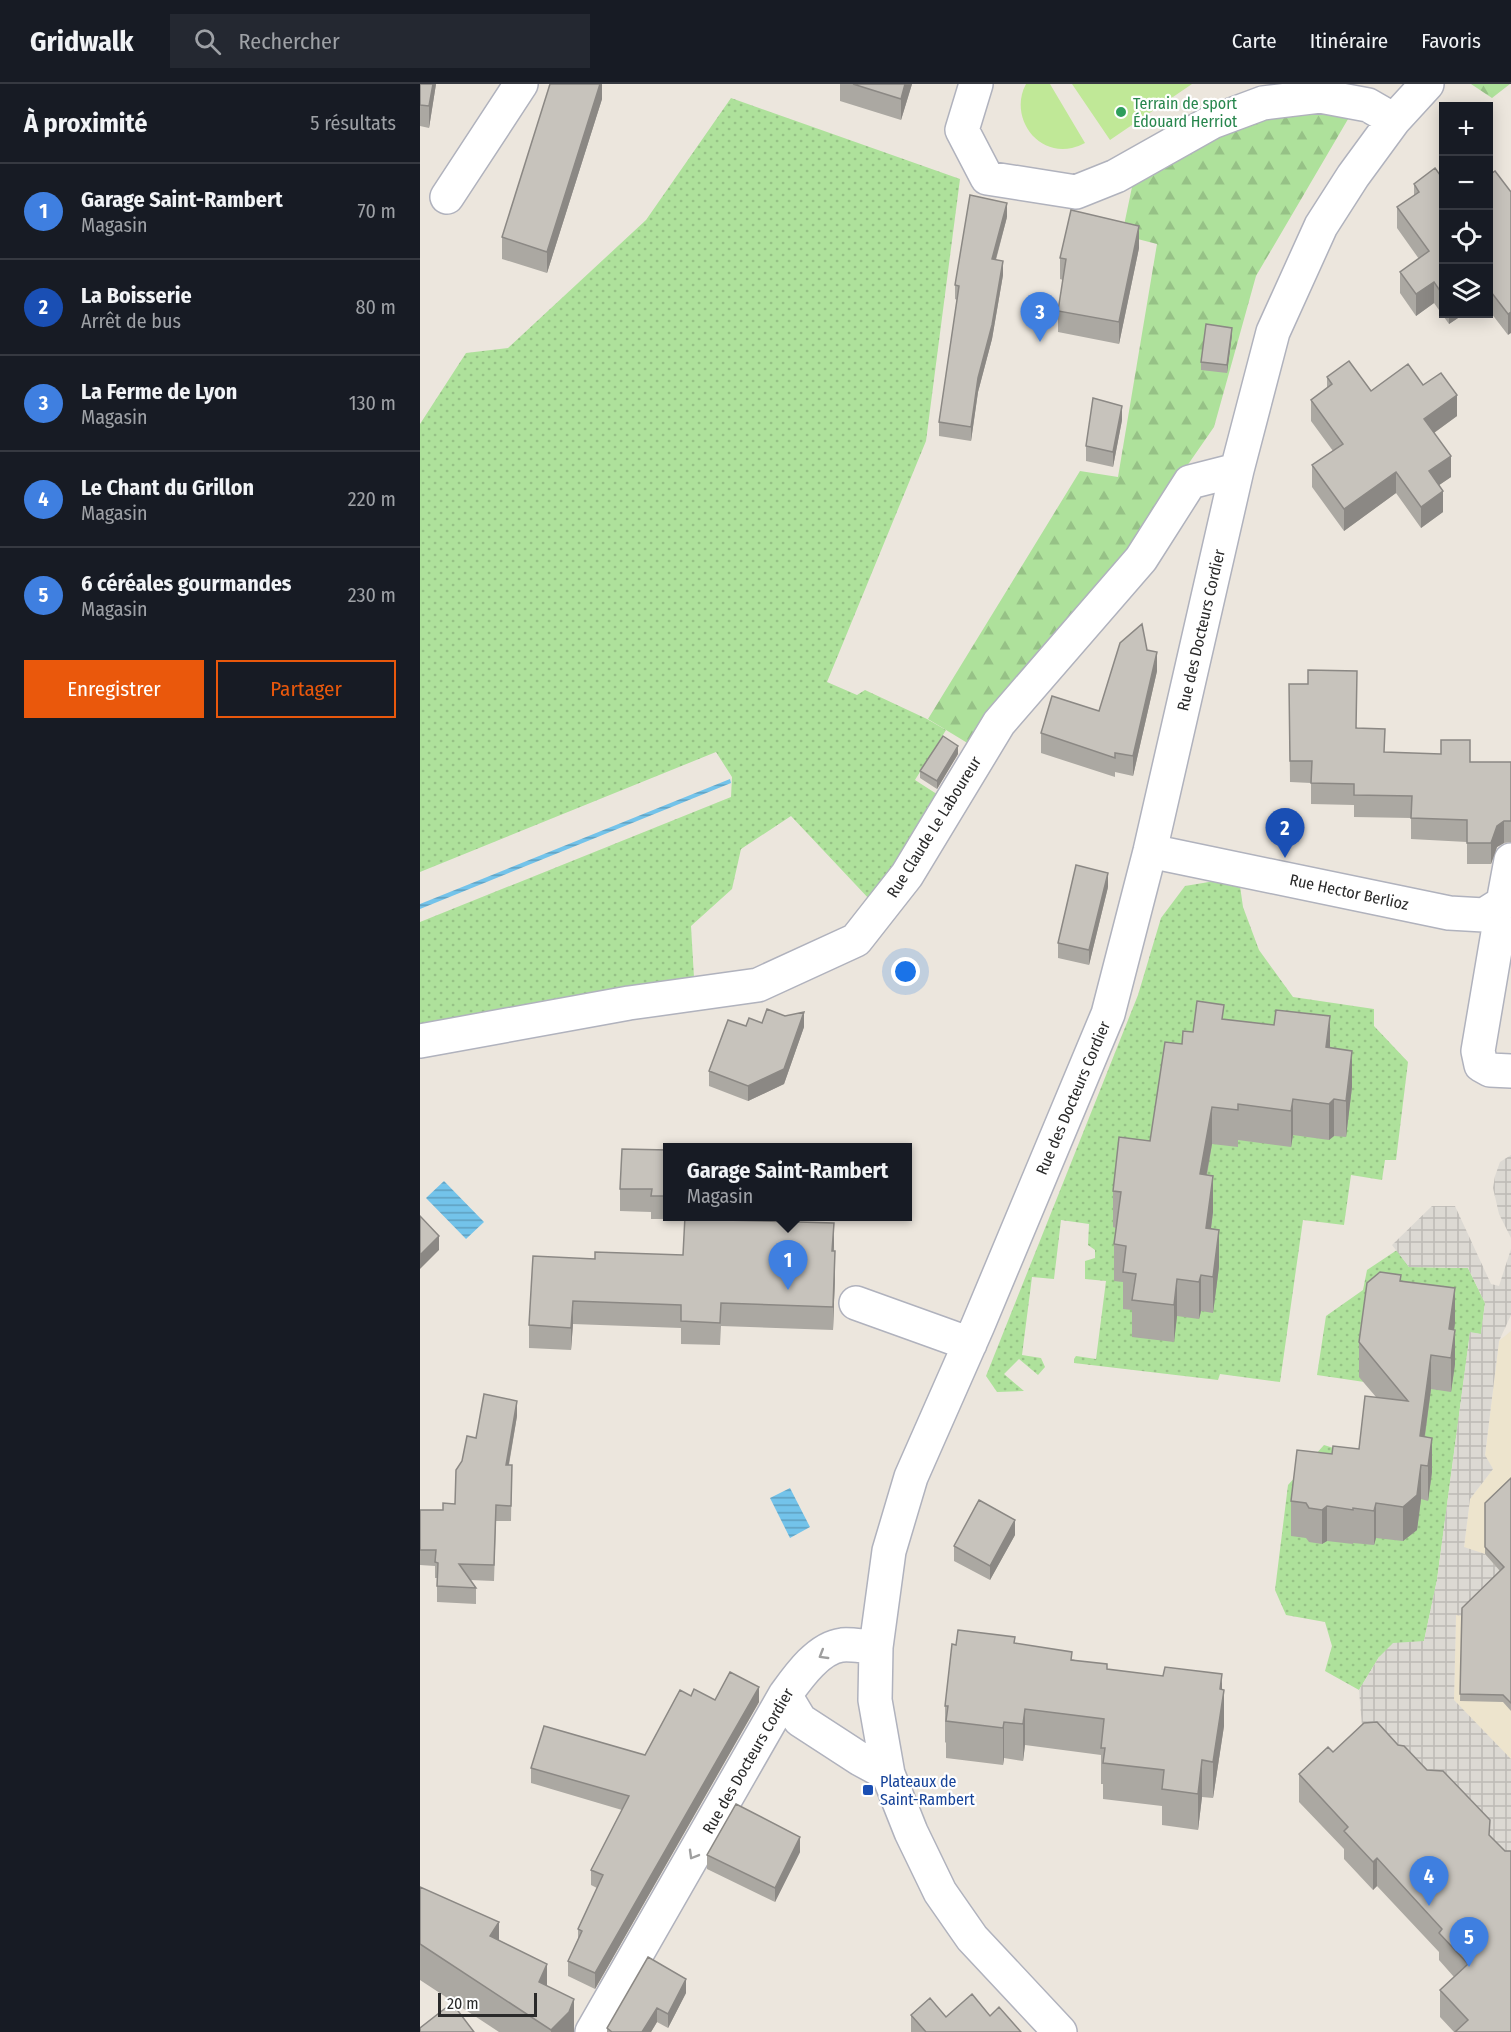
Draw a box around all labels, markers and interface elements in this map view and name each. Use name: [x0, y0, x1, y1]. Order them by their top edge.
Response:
search box: [170, 14, 590, 68]
text: Gridwalk: [30, 25, 134, 58]
icon: search: [191, 25, 224, 58]
text: Rechercher: [239, 28, 340, 55]
text: Carte: [1232, 28, 1277, 54]
text: Itinéraire: [1310, 28, 1388, 54]
text: Favoris: [1421, 28, 1481, 54]
place label: Terrain de sport Édouard Herriot: [1133, 94, 1238, 131]
map controls: [1439, 102, 1493, 318]
button: +: [1439, 102, 1493, 156]
marker: Terrain de sport Édouard Herriot: [1114, 105, 1128, 119]
text: À proximité: [24, 108, 147, 139]
text: 5 résultats: [310, 111, 396, 135]
button: −: [1439, 156, 1493, 210]
text: Garage Saint-Rambert: [81, 186, 283, 213]
text: 1: [39, 199, 48, 223]
text: 70 m: [358, 199, 396, 223]
button: locate: [1439, 210, 1493, 264]
text: Magasin: [81, 213, 148, 237]
button: layers: [1439, 264, 1493, 318]
text: La Boisserie: [81, 282, 192, 309]
pin: 3: [1020, 292, 1060, 342]
text: 2: [39, 295, 48, 319]
text: 80 m: [356, 295, 396, 319]
text: Arrêt de bus: [81, 309, 181, 333]
text: La Ferme de Lyon: [81, 378, 237, 405]
text: 3: [39, 391, 48, 415]
text: 130 m: [349, 391, 396, 415]
text: Magasin: [81, 405, 148, 429]
text: Le Chant du Grillon: [81, 474, 254, 501]
text: 4: [38, 487, 49, 511]
text: 220 m: [348, 487, 396, 511]
text: Magasin: [81, 501, 148, 525]
street label: Rue des Docteurs Cordier: [1173, 547, 1229, 713]
text: 6 céréales gourmandes: [81, 570, 291, 597]
text: 5: [39, 583, 48, 607]
text: 230 m: [348, 583, 396, 607]
text: Magasin: [81, 597, 148, 621]
button: Enregistrer: [24, 660, 204, 718]
button: Partager: [216, 660, 396, 718]
street label: Rue Claude Le Laboureur: [883, 753, 985, 901]
pin: 2: [1266, 808, 1304, 858]
street label: Rue Hector Berlioz: [1288, 870, 1410, 914]
your location: [891, 957, 920, 986]
street label: Rue des Docteurs Cordier: [1032, 1018, 1114, 1178]
popup: [663, 1143, 912, 1221]
text: Garage Saint-Rambert: [687, 1157, 888, 1184]
text: Magasin: [687, 1184, 753, 1208]
pin: 1: [768, 1240, 808, 1290]
one-way arrow: [819, 1648, 829, 1660]
street label: Rue des Docteurs Cordier: [699, 1684, 798, 1837]
place label: Plateaux de Saint-Rambert: [880, 1772, 975, 1809]
marker: Plateaux de Saint-Rambert: [861, 1783, 875, 1797]
one-way arrow: [689, 1849, 700, 1859]
pin: 4: [1410, 1856, 1448, 1906]
pin: 5: [1450, 1918, 1488, 1967]
scale bar: [438, 1990, 537, 2018]
text: 20 m: [447, 1994, 478, 2013]

